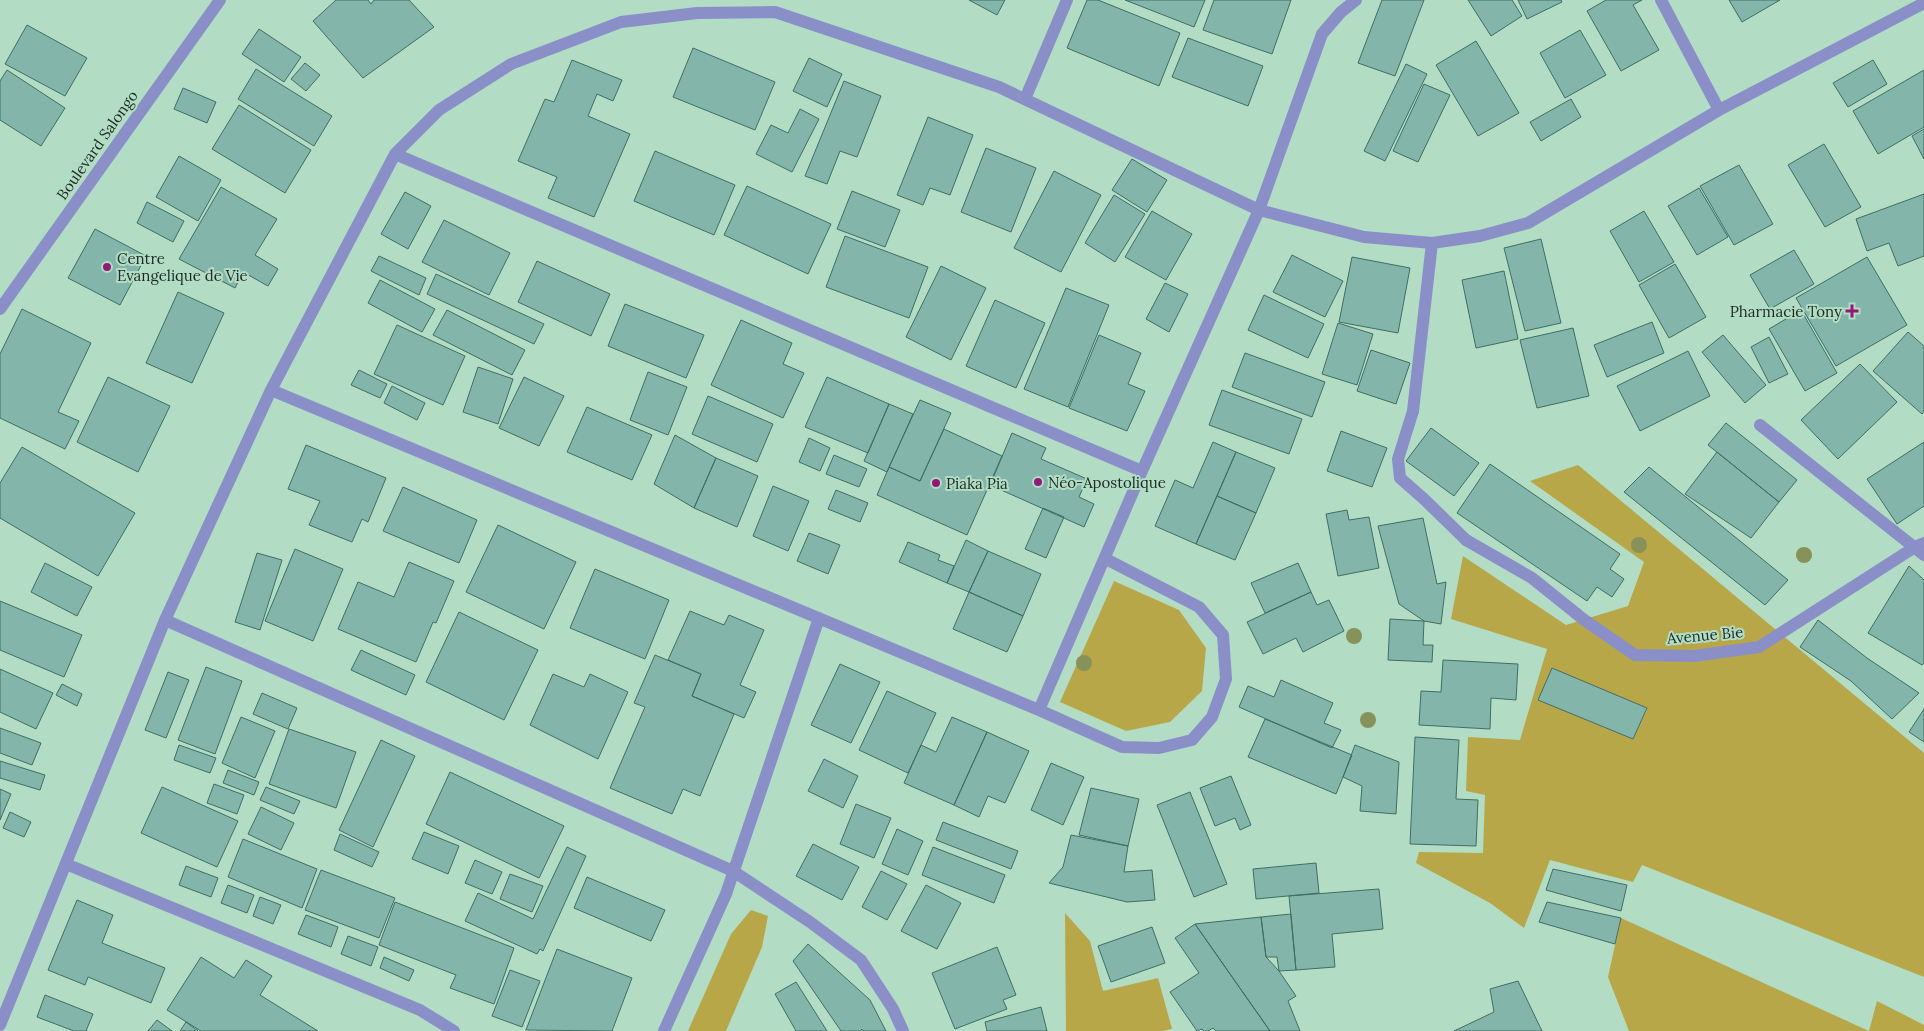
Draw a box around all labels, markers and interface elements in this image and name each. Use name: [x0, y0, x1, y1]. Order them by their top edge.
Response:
street label: Boulevard Salongo: [52, 87, 142, 203]
place label: Centre Evangelique de Vie: [117, 249, 248, 285]
marker: Centre Evangelique de Vie: [101, 261, 113, 273]
place label: Pharmacie Tony: [1730, 302, 1842, 321]
marker: Pharmacie Tony: [1846, 305, 1858, 317]
place label: Néo-Apostolique: [1048, 473, 1166, 492]
place label: Piaka Pia: [946, 474, 1008, 493]
marker: Néo-Apostolique: [1032, 476, 1044, 488]
marker: Piaka Pia: [930, 477, 942, 489]
street label: Avenue Bie: [1665, 622, 1744, 648]

